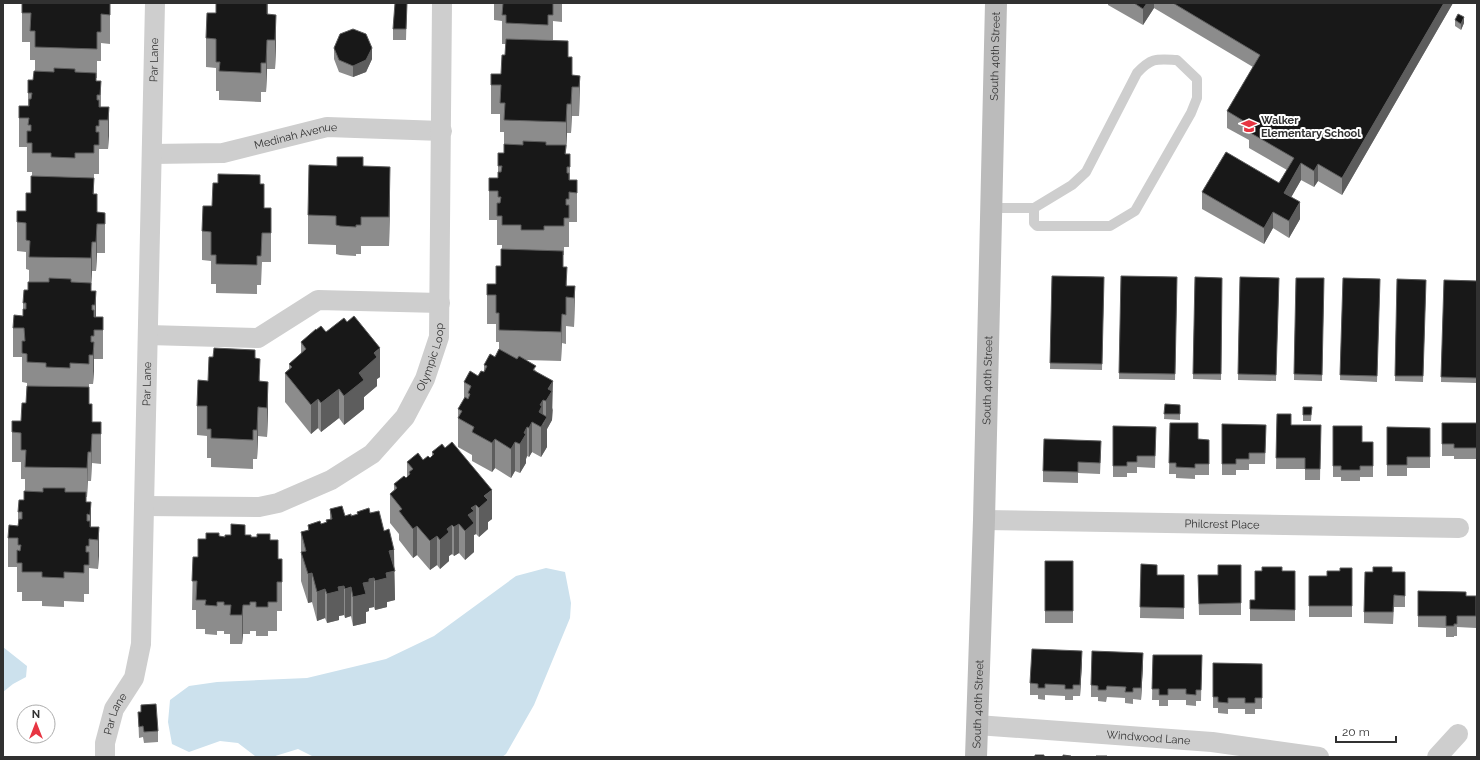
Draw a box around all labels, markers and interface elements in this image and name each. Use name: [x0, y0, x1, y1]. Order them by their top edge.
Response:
street label: South 40th Street: [987, 11, 1002, 101]
street label: Par Lane: [147, 37, 161, 82]
place label: Walker Elementary School: [1261, 114, 1361, 140]
school or university icon: Walker Elementary School: [1240, 117, 1258, 135]
street label: Medinah Avenue: [253, 120, 338, 151]
street label: Olympic Loop: [413, 323, 446, 394]
street label: South 40th Street: [980, 335, 995, 425]
street label: Par Lane: [140, 361, 154, 406]
street label: Philcrest Place: [1184, 517, 1260, 531]
street label: South 40th Street: [970, 659, 986, 749]
street label: Par Lane: [101, 690, 130, 736]
north arrow: [16, 704, 56, 744]
text: N: [32, 708, 40, 721]
scale bar: [1336, 718, 1396, 744]
text: 20 m: [1342, 725, 1370, 739]
street label: Windwood Lane: [1106, 728, 1191, 747]

